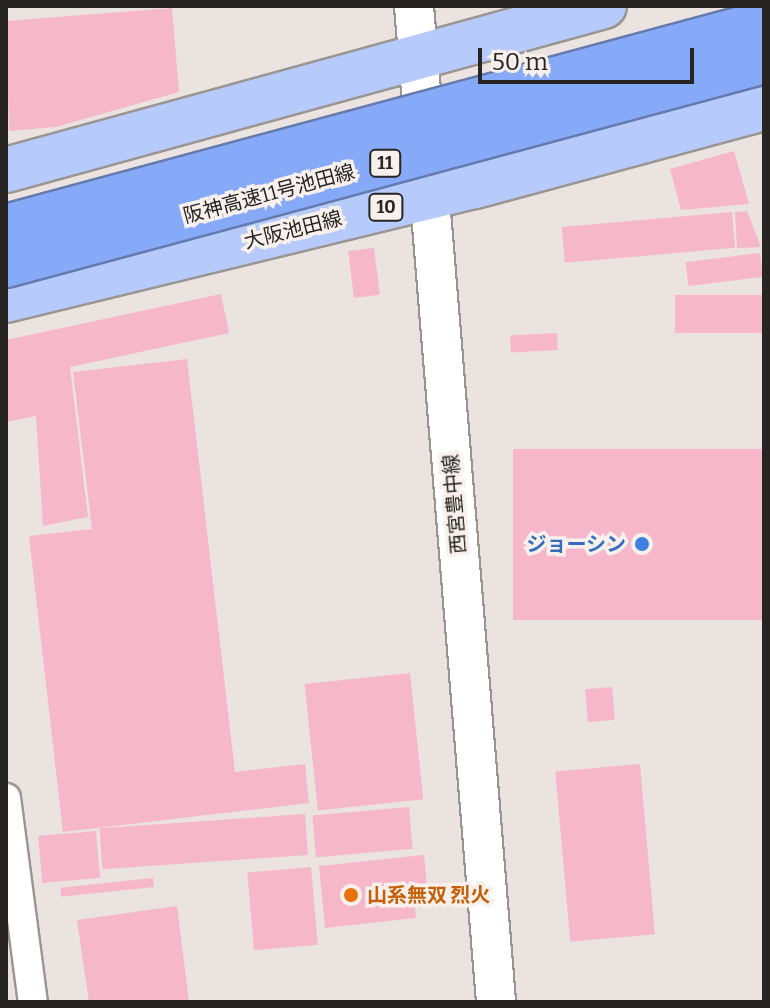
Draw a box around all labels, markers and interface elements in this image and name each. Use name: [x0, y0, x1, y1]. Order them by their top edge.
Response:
scale bar: [482, 32, 698, 82]
text: 50 m: [492, 48, 548, 76]
road number: 11: [369, 149, 401, 177]
street label: 阪神高速11号池田線: [181, 160, 357, 228]
road number: 10: [368, 193, 404, 221]
street label: 大阪池田線: [242, 206, 344, 254]
street label: 西宮豊中線: [439, 453, 471, 555]
place label: ジョーシン: [526, 532, 626, 556]
marker: ジョーシン: [633, 535, 651, 553]
place label: 山系無双 烈火: [367, 883, 491, 907]
marker: 山系無双 烈火: [342, 886, 360, 904]

